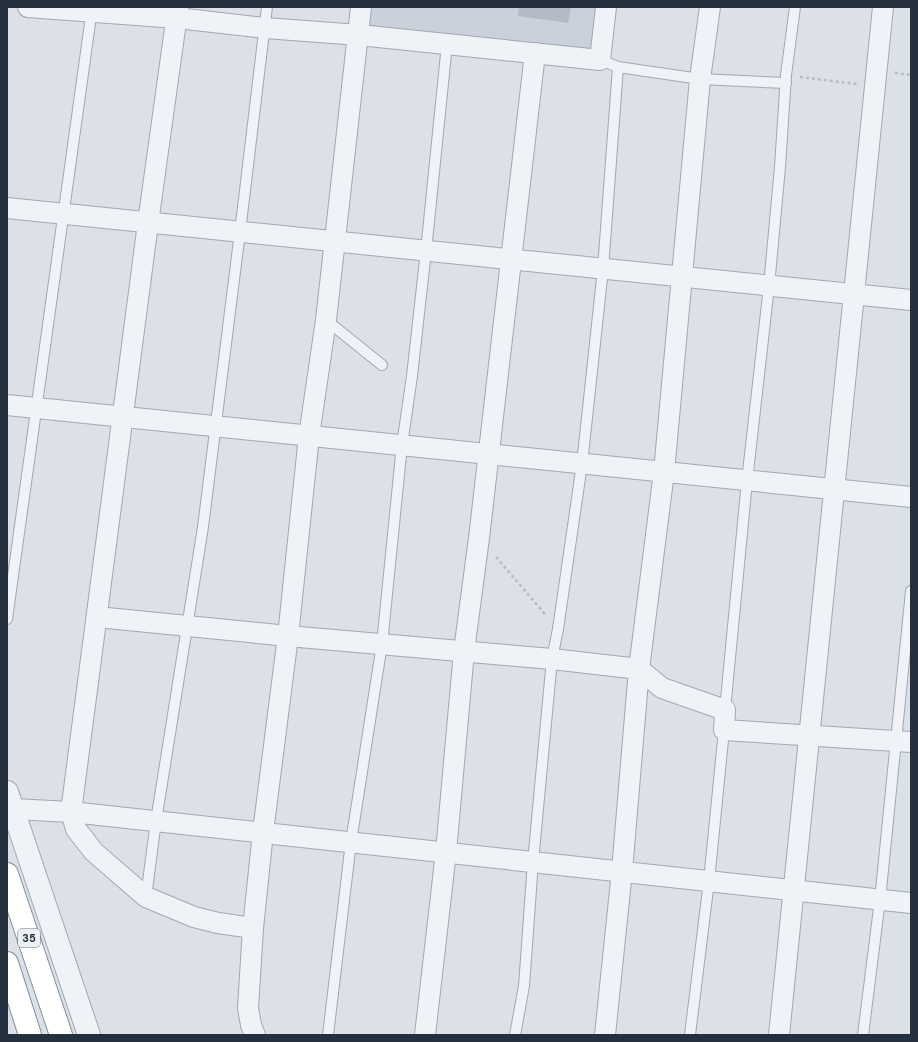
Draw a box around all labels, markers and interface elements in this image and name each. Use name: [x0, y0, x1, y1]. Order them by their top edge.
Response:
road number: 35: [18, 929, 40, 947]

